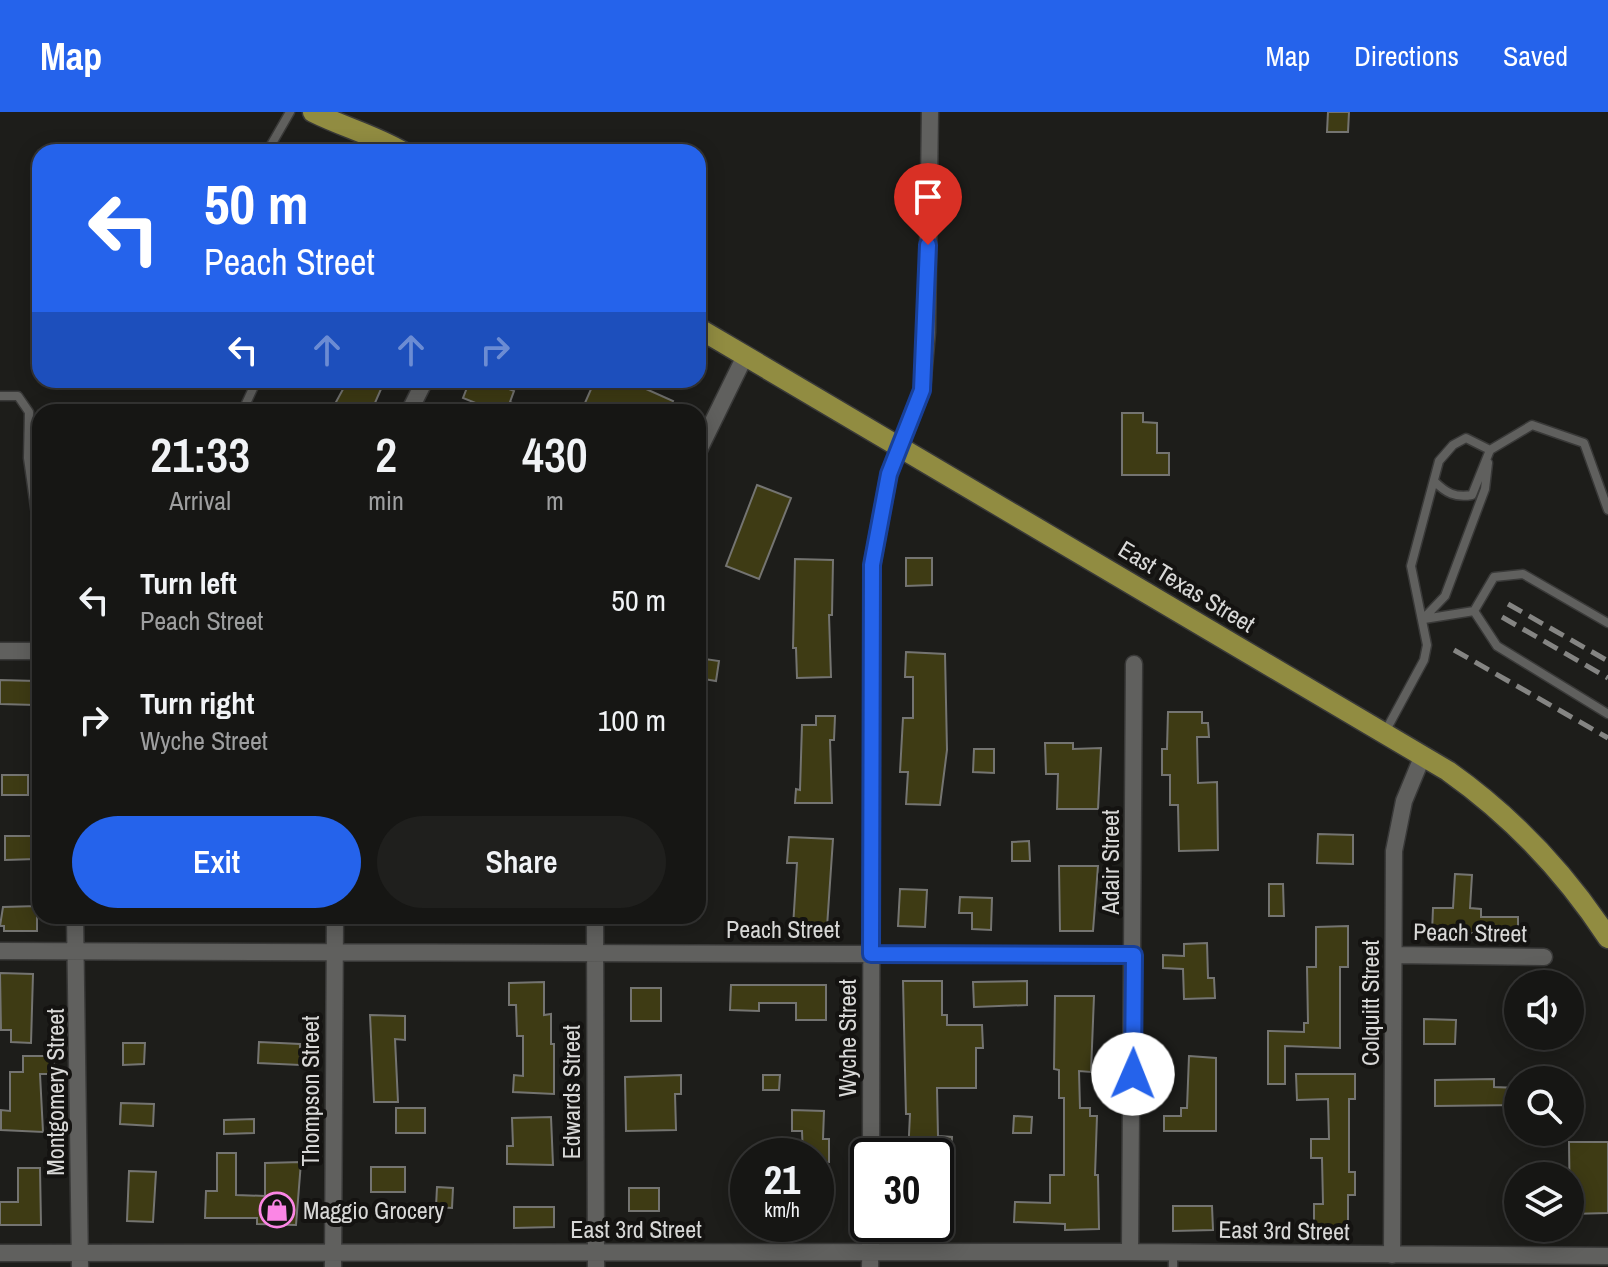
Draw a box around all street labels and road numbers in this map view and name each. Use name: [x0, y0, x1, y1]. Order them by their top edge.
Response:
street label: East Texas Street: [1113, 533, 1262, 640]
street label: Adair Street: [1094, 809, 1126, 916]
street label: Peach Street: [726, 913, 840, 945]
street label: Peach Street: [1413, 915, 1528, 949]
street label: Colquitt Street: [1354, 940, 1386, 1066]
street label: Wyche Street: [831, 978, 863, 1097]
street label: Montgomery Street: [39, 1008, 71, 1176]
street label: Thompson Street: [294, 1015, 326, 1166]
street label: Edwards Street: [555, 1024, 587, 1159]
street label: East 3rd Street: [570, 1213, 702, 1245]
street label: East 3rd Street: [1218, 1213, 1350, 1247]

